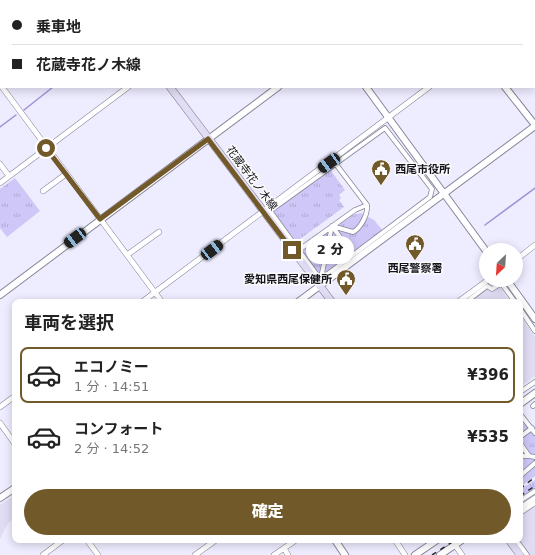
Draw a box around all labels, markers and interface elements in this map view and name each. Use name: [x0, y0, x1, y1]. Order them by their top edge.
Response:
text: 乗車地: [36, 18, 81, 36]
text: 花蔵寺花ノ木線: [36, 56, 141, 74]
route start: [37, 139, 55, 157]
street label: 花蔵寺花ノ木線: [223, 144, 280, 213]
car: [316, 151, 342, 175]
public building icon: 西尾市役所: [370, 158, 392, 186]
place label: 西尾市役所: [395, 163, 450, 176]
car: [62, 226, 88, 250]
public building icon: 西尾警察署: [404, 233, 426, 261]
callout: 2 分: [306, 236, 354, 264]
car: [199, 238, 225, 262]
route end: [283, 241, 301, 259]
text: 2 分: [317, 242, 343, 257]
north arrow: [479, 243, 523, 287]
map controls: [479, 243, 523, 287]
place label: 西尾警察署: [388, 262, 443, 275]
public building icon: 愛知県西尾保健所: [335, 268, 357, 296]
place label: 愛知県西尾保健所: [244, 273, 332, 286]
text: 車両を選択: [24, 312, 114, 333]
icon: car: [26, 357, 62, 393]
text: エコノミー: [74, 358, 149, 376]
text: ¥396: [467, 366, 509, 384]
text: 1 分 · 14:51: [74, 379, 149, 394]
icon: car: [26, 419, 62, 455]
text: コンフォート: [74, 420, 164, 438]
text: ¥535: [467, 428, 509, 446]
text: 2 分 · 14:52: [74, 441, 149, 456]
button: 確定: [24, 489, 511, 535]

